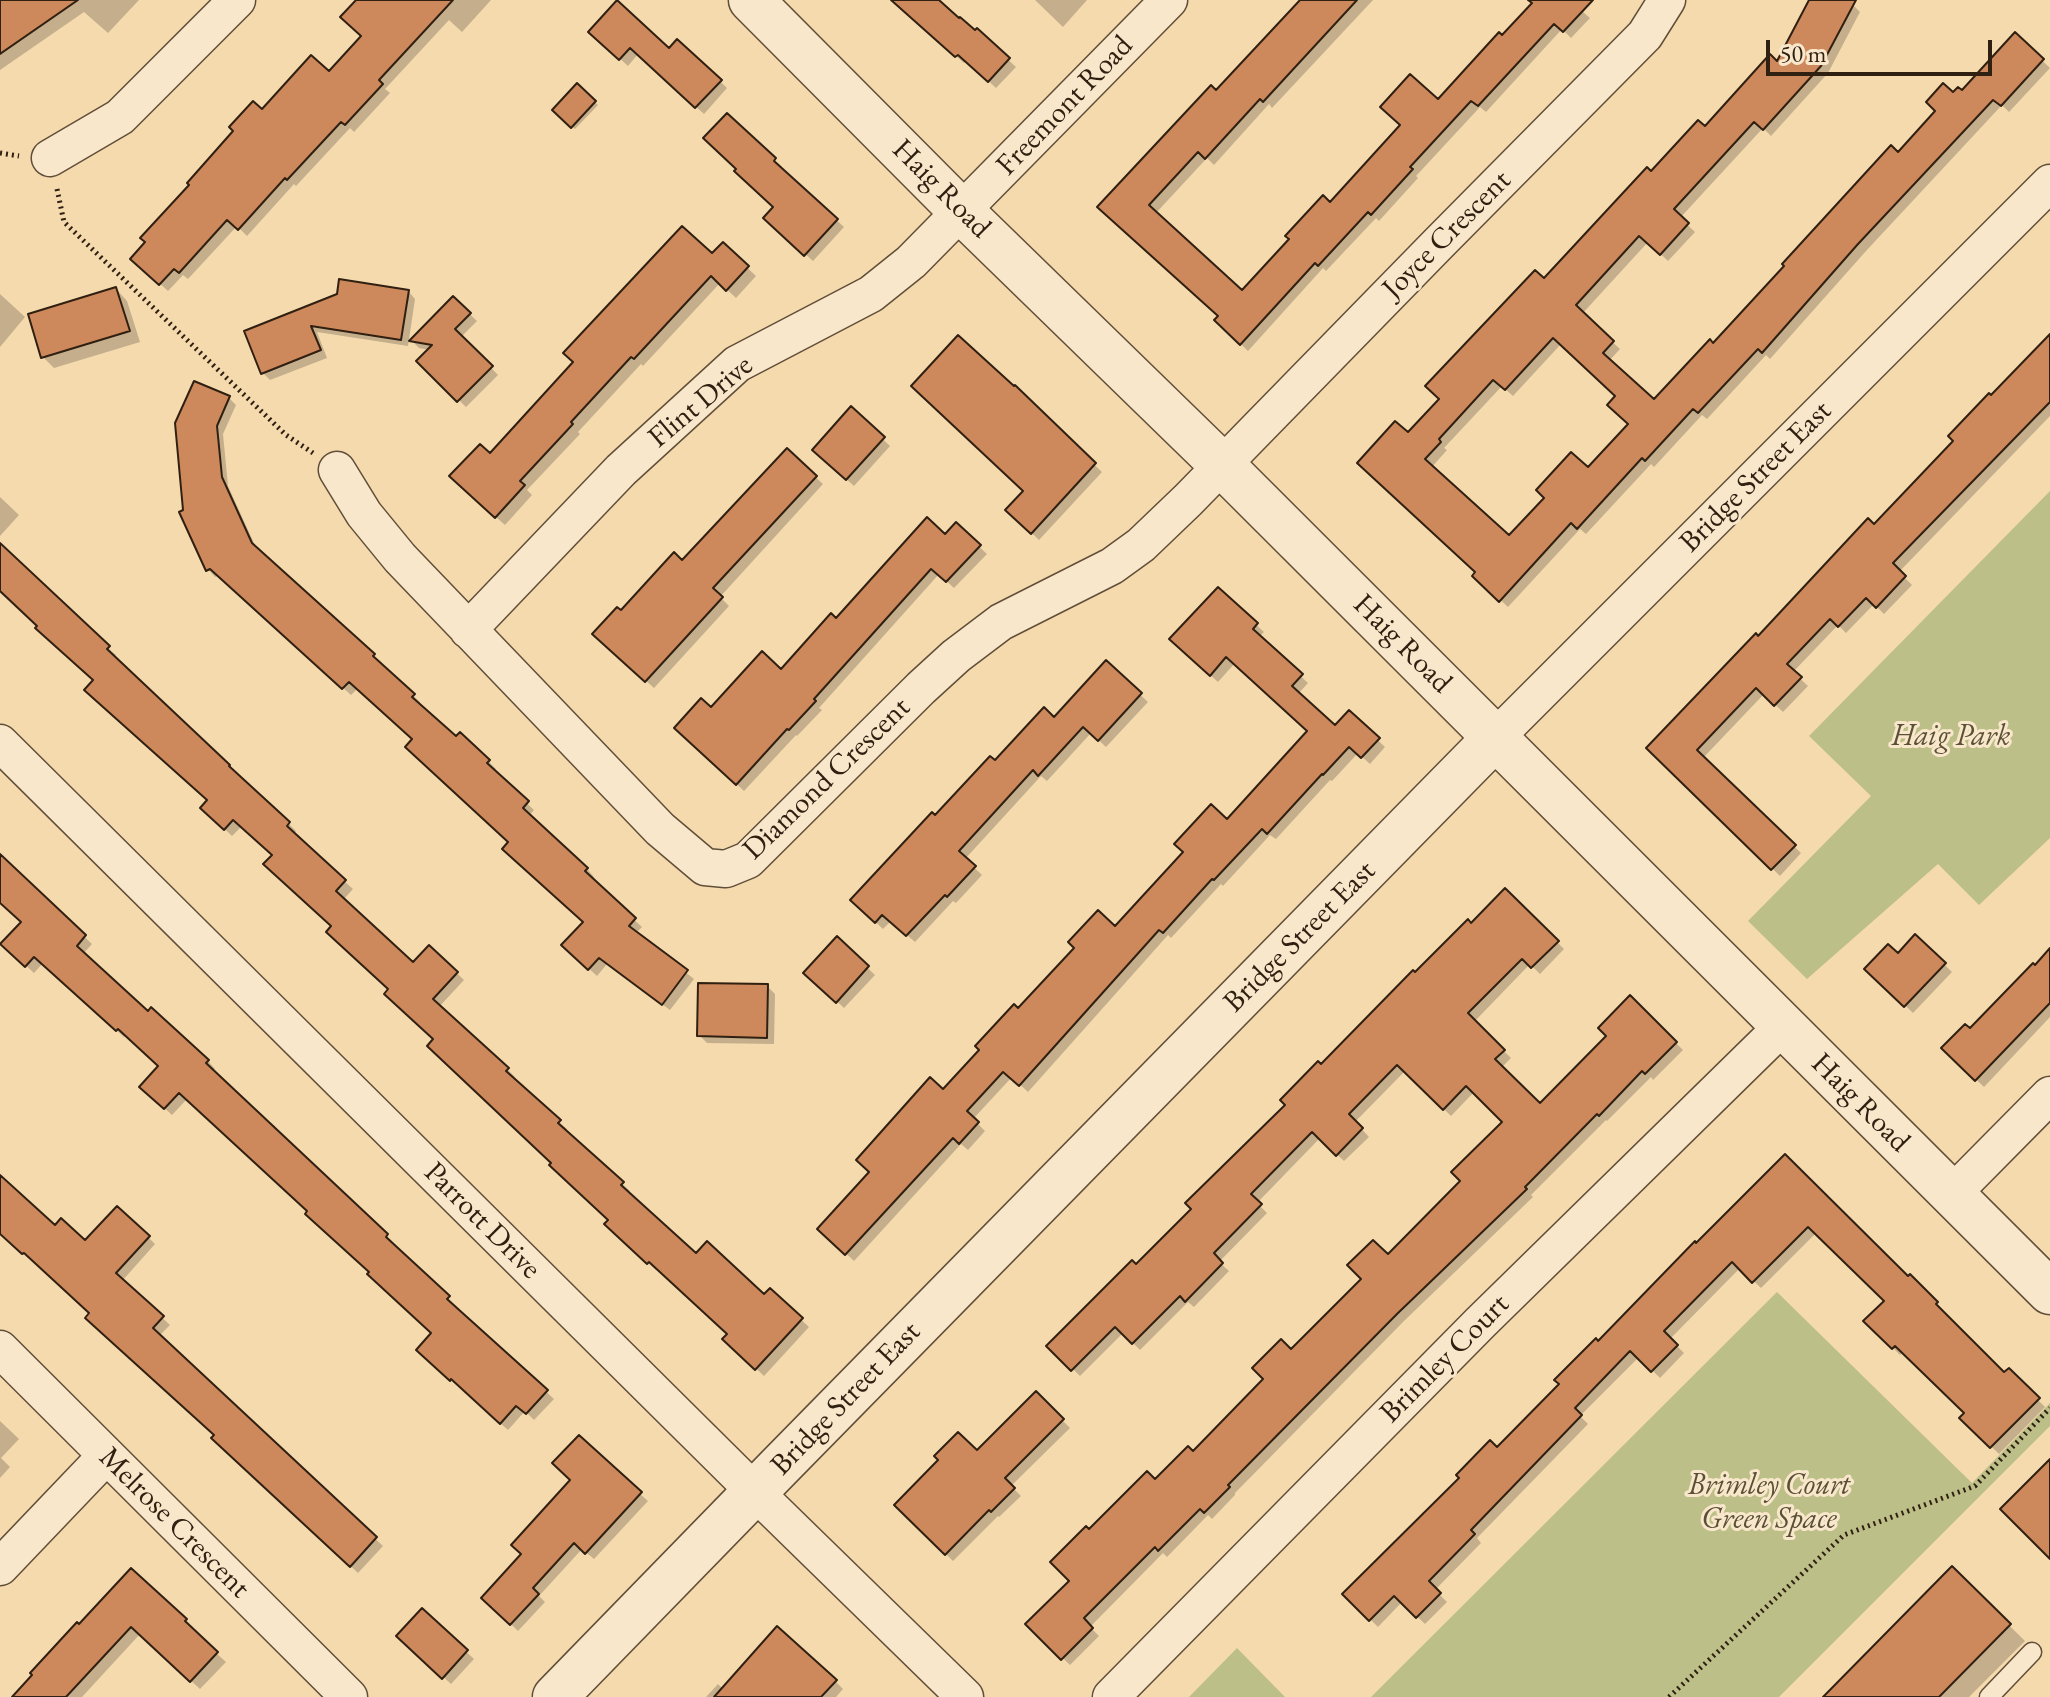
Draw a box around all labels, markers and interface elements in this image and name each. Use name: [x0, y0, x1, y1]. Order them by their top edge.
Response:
scale bar: [1770, 24, 1996, 74]
street label: Freemont Road: [989, 28, 1141, 184]
text: 50 m: [1780, 38, 1827, 69]
street label: Haig Road: [884, 132, 998, 246]
street label: Joyce Crescent: [1375, 163, 1519, 307]
street label: Flint Drive: [641, 348, 761, 456]
street label: Bridge Street East: [1673, 394, 1839, 560]
street label: Haig Road: [1345, 587, 1459, 701]
street label: Diamond Crescent: [736, 690, 918, 868]
park label: Haig Park: [1892, 719, 2010, 755]
street label: Bridge Street East: [1217, 854, 1383, 1020]
street label: Haig Road: [1803, 1046, 1917, 1160]
street label: Parrott Drive: [416, 1155, 548, 1287]
street label: Brimley Court: [1373, 1287, 1517, 1431]
street label: Bridge Street East: [764, 1315, 928, 1483]
street label: Melrose Crescent: [91, 1440, 257, 1606]
park label: Brimley Court Green Space: [1688, 1468, 1850, 1538]

